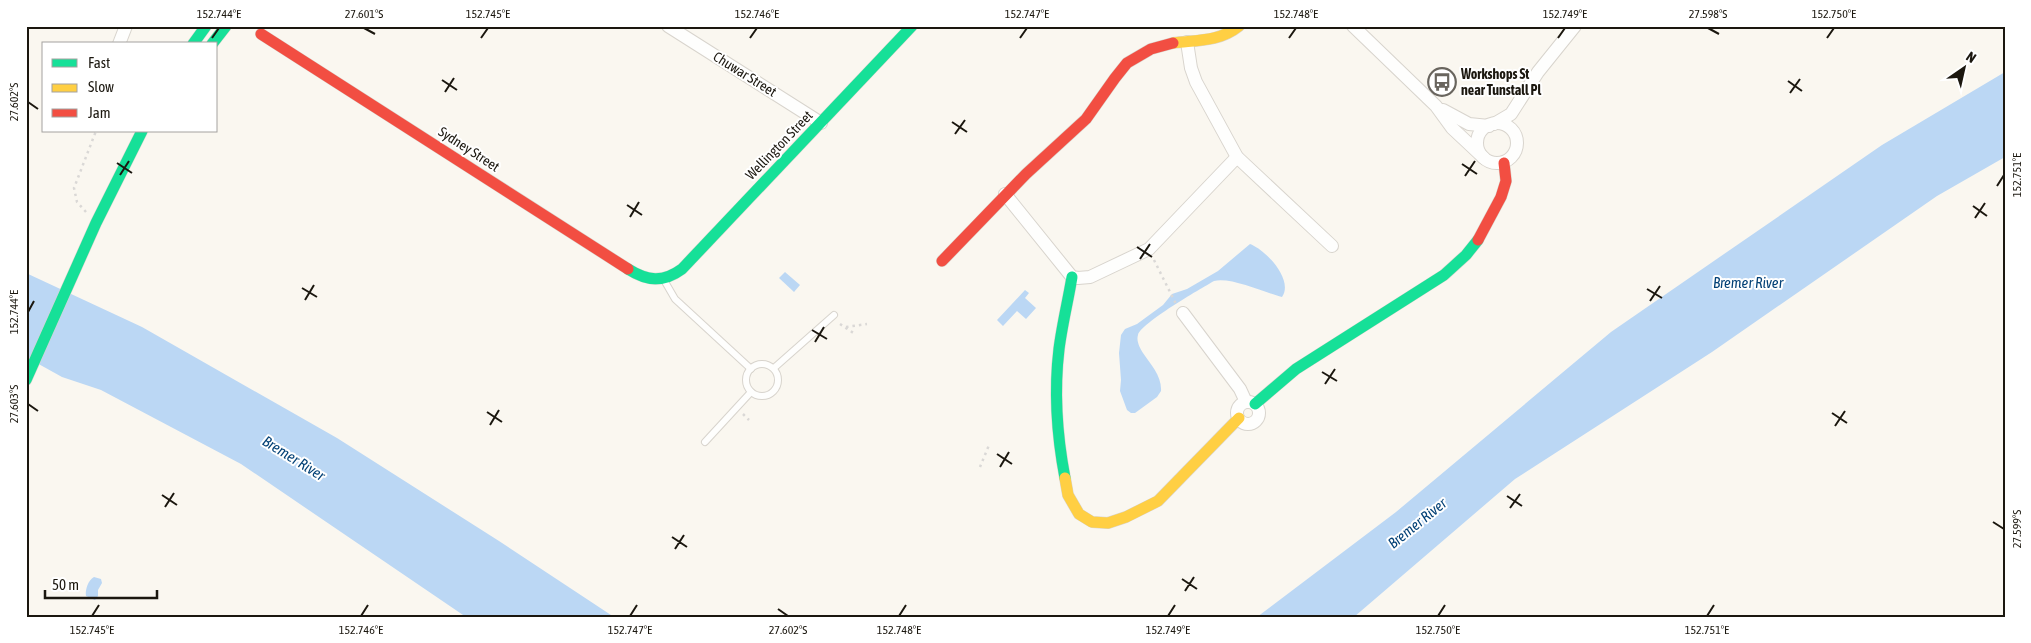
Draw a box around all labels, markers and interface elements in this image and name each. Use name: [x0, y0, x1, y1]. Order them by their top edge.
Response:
text: 152.744°E: [197, 7, 241, 21]
text: 27.601°S: [345, 7, 383, 21]
text: 152.745°E: [466, 7, 510, 21]
text: 152.746°E: [735, 7, 779, 21]
text: 152.747°E: [1005, 7, 1049, 21]
text: 152.748°E: [1274, 7, 1318, 21]
text: 152.749°E: [1543, 7, 1587, 21]
text: 27.598°S: [1689, 7, 1727, 21]
text: 152.750°E: [1812, 7, 1856, 21]
legend: [42, 42, 218, 132]
north arrow: [1938, 42, 1988, 92]
street label: Chuwar Street: [711, 48, 779, 100]
text: N: [1963, 48, 1979, 66]
text: Fast: [88, 54, 110, 71]
place label: Workshops St near Tunstall Pl: [1460, 66, 1541, 98]
bus stop icon: Workshops St near Tunstall Pl: [1427, 67, 1457, 97]
text: Slow: [88, 78, 114, 95]
text: 27.602°S: [7, 83, 21, 121]
text: Jam: [88, 104, 111, 121]
street label: Wellington Street: [742, 107, 816, 183]
street label: Sydney Street: [436, 123, 502, 175]
text: 152.751°E: [2010, 153, 2024, 197]
water label: Bremer River: [1713, 274, 1784, 291]
text: 152.744°E: [7, 290, 21, 334]
text: 27.603°S: [7, 385, 21, 423]
water label: Bremer River: [260, 432, 329, 484]
water label: Bremer River: [1384, 494, 1450, 552]
text: 27.599°S: [2010, 510, 2024, 548]
scale bar: [45, 568, 158, 600]
text: 50 m: [52, 576, 79, 593]
text: 152.745°E: [70, 623, 114, 637]
text: 152.746°E: [339, 623, 383, 637]
text: 152.747°E: [608, 623, 652, 637]
text: 27.602°S: [769, 623, 807, 637]
text: 152.748°E: [877, 623, 921, 637]
text: 152.749°E: [1146, 623, 1190, 637]
text: 152.750°E: [1416, 623, 1460, 637]
text: 152.751°E: [1685, 623, 1729, 637]

